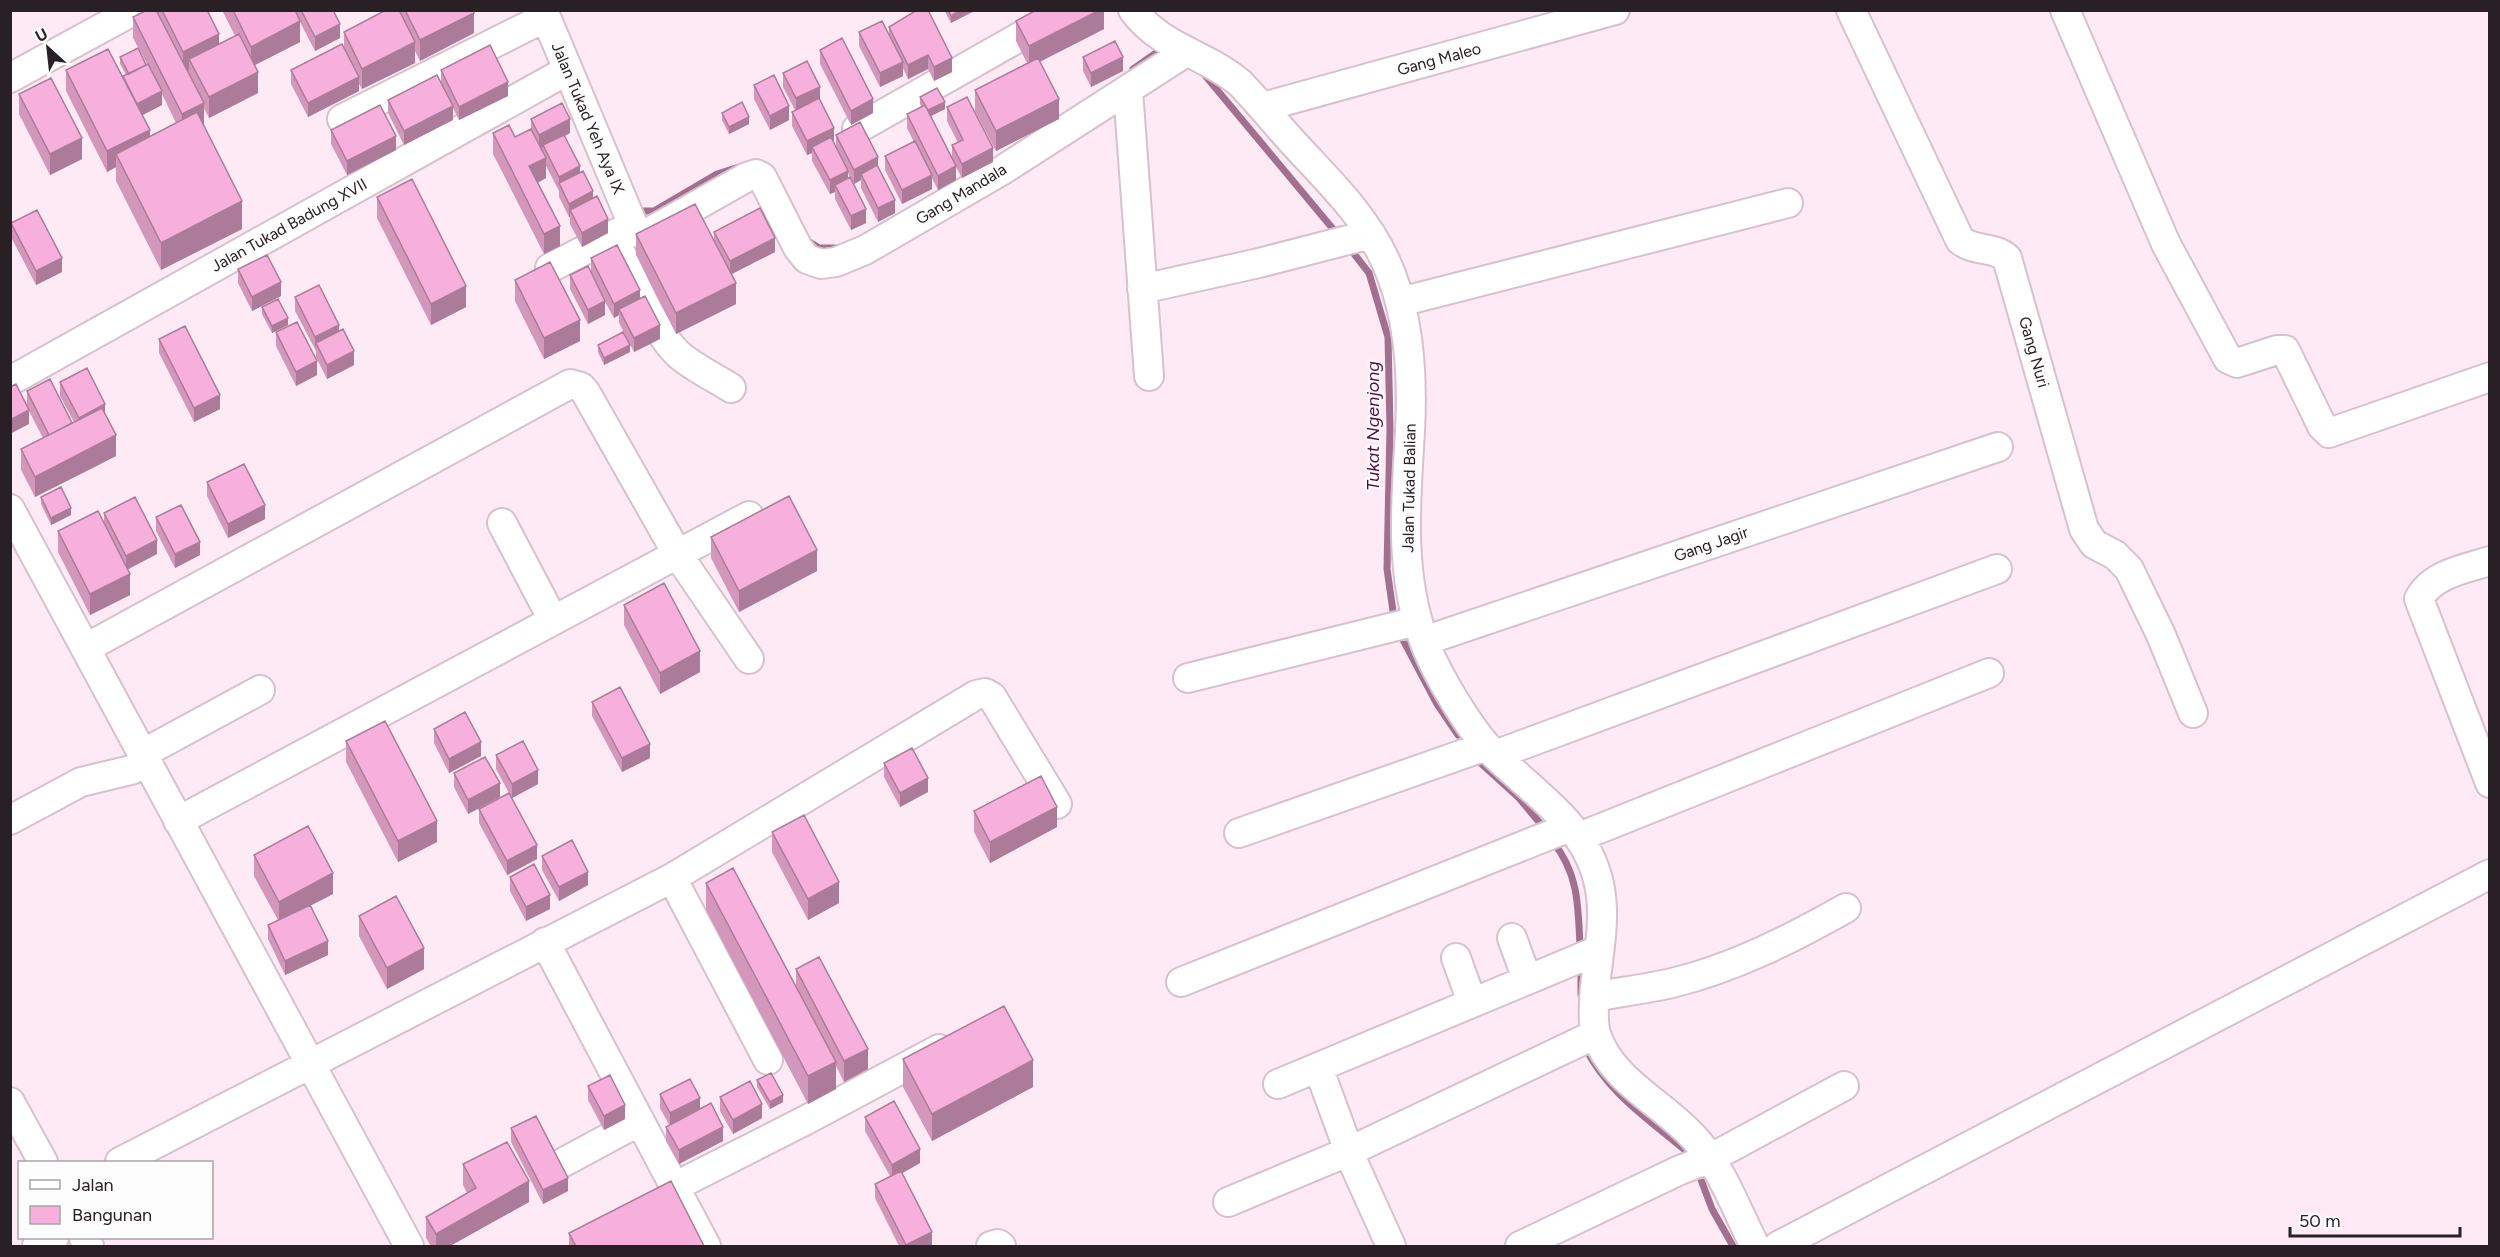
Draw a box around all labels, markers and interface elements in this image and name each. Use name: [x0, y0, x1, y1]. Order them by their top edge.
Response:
north arrow: [18, 18, 78, 78]
text: U: [32, 24, 51, 46]
street label: Jalan Tukad Yeh Aya IX: [548, 39, 629, 197]
street label: Gang Maleo: [1395, 39, 1483, 79]
street label: Gang Mandala: [912, 159, 1010, 229]
street label: Jalan Tukad Badung XVII: [208, 174, 370, 276]
street label: Gang Nuri: [2015, 314, 2053, 390]
water label: Tukat Ngenjong: [1362, 361, 1384, 491]
street label: Jalan Tukad Balian: [1398, 423, 1420, 553]
street label: Gang Jagir: [1671, 522, 1751, 566]
legend: [18, 1161, 213, 1239]
text: Jalan: [72, 1174, 114, 1196]
scale bar: [2290, 1200, 2460, 1238]
text: Bangunan: [72, 1204, 152, 1226]
text: 50 m: [2299, 1210, 2341, 1232]

